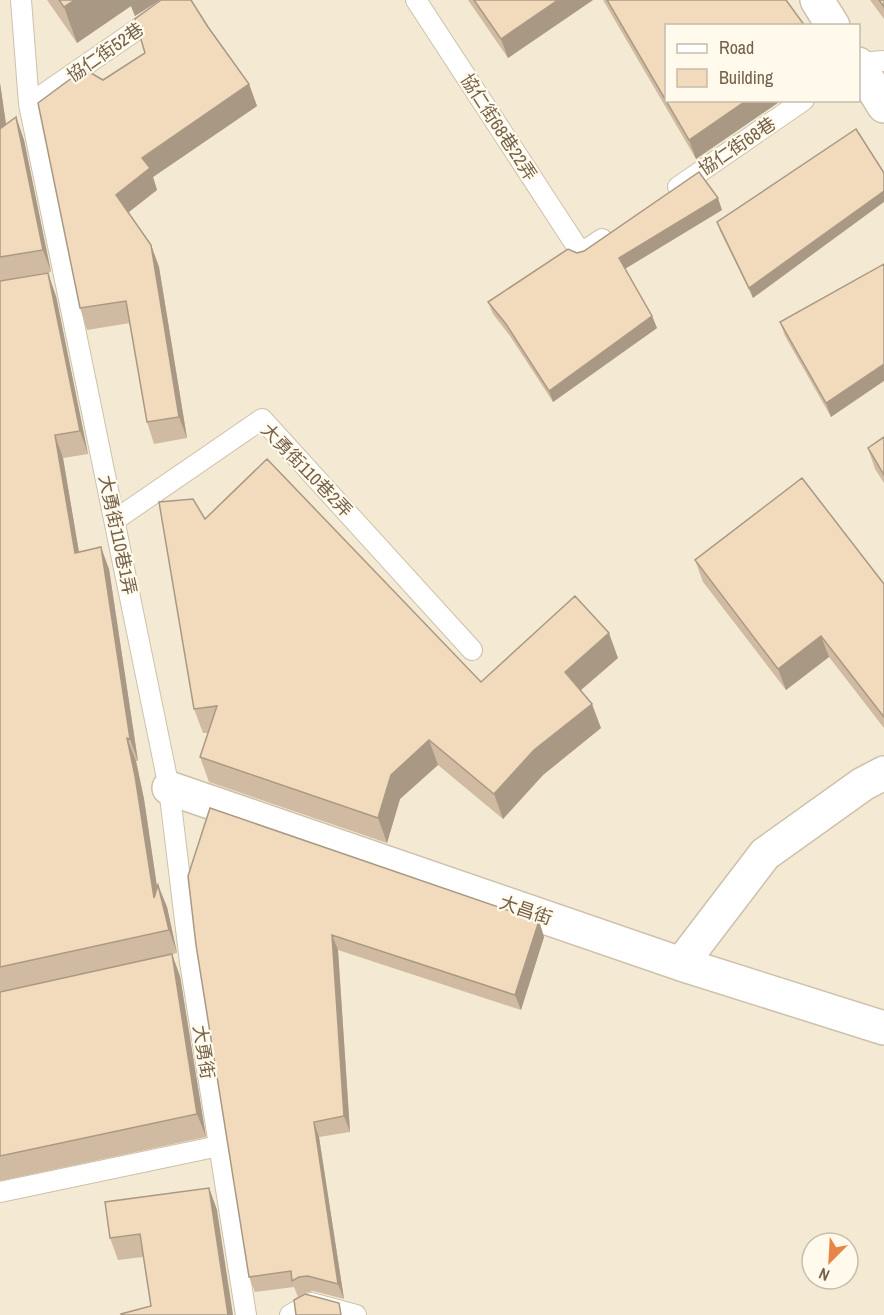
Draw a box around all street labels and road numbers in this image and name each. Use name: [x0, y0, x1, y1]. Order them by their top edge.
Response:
street label: 協仁街52巷: [62, 16, 148, 88]
street label: 協仁街68巷22弄: [455, 69, 543, 185]
street label: 協仁街68巷: [693, 111, 781, 181]
street label: 大勇街110巷2弄: [256, 418, 358, 522]
street label: 大勇街110巷1弄: [93, 473, 143, 597]
street label: 大昌街: [496, 889, 556, 931]
street label: 大勇街: [187, 1023, 221, 1081]

